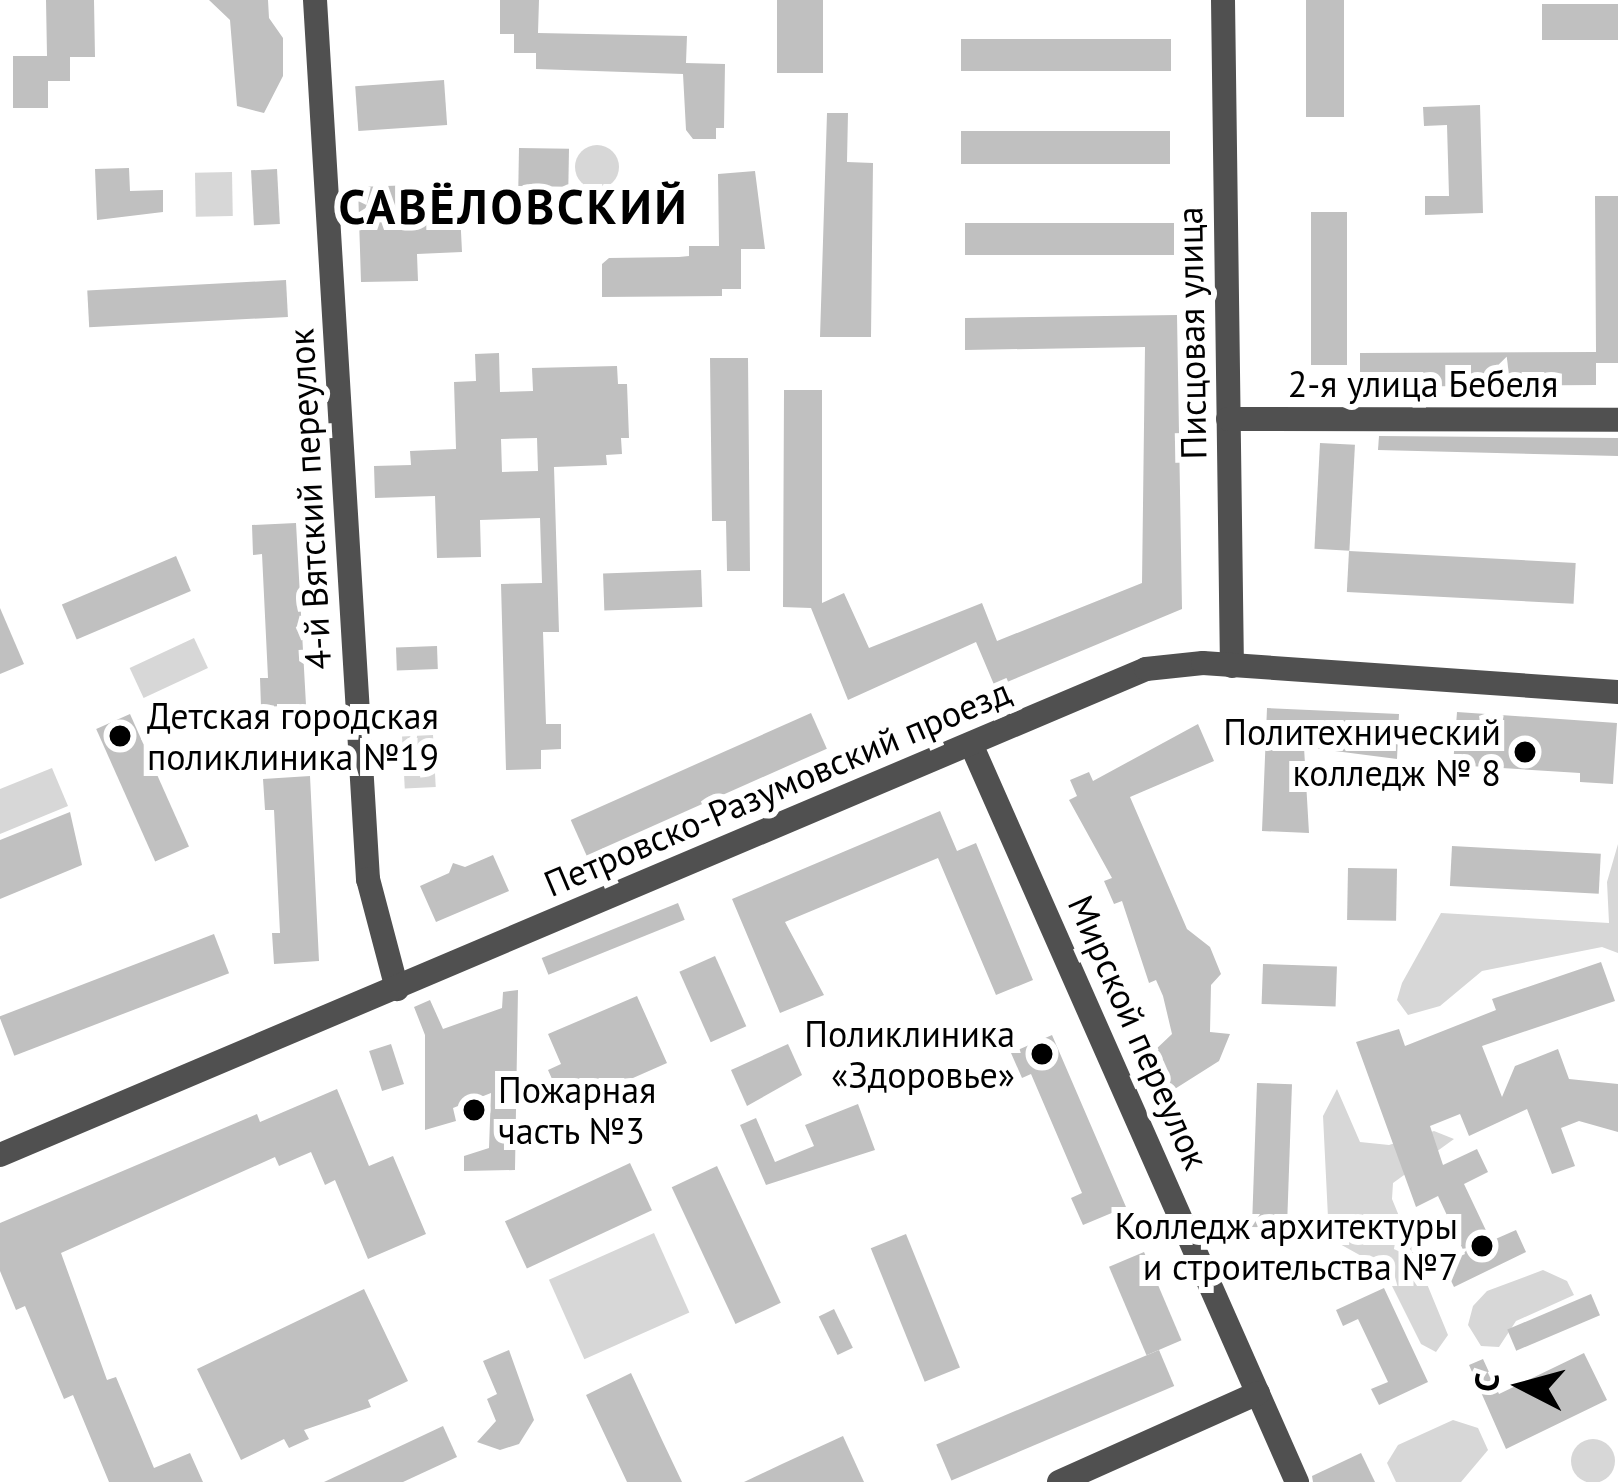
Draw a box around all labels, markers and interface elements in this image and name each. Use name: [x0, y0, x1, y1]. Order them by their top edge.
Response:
district label: САВЁЛОВСКИЙ: [338, 178, 690, 236]
street label: Писцовая улица: [1167, 206, 1215, 460]
street label: 4-й Вятский переулок: [278, 327, 340, 671]
street label: 2-я улица Бебеля: [1288, 362, 1558, 406]
street label: Петровско-Разумовский проезд: [537, 669, 1017, 905]
place label: Детская городская поликлиника №19: [147, 693, 439, 778]
place label: Политехнический колледж № 8: [1223, 709, 1501, 794]
marker: Детская городская поликлиника №19: [104, 720, 136, 752]
marker: Политехнический колледж № 8: [1512, 739, 1538, 765]
street label: Мирской переулок: [1059, 889, 1219, 1175]
place label: Поликлиника «Здоровье»: [804, 1011, 1015, 1096]
marker: Поликлиника «Здоровье»: [1026, 1038, 1058, 1070]
place label: Пожарная часть №3: [498, 1067, 656, 1152]
marker: Пожарная часть №3: [461, 1097, 487, 1123]
place label: Колледж архитектуры и строительства №7: [1114, 1203, 1458, 1288]
marker: Колледж архитектуры и строительства №7: [1469, 1233, 1495, 1259]
north arrow: [1462, 1326, 1582, 1446]
text: С: [1463, 1371, 1508, 1394]

